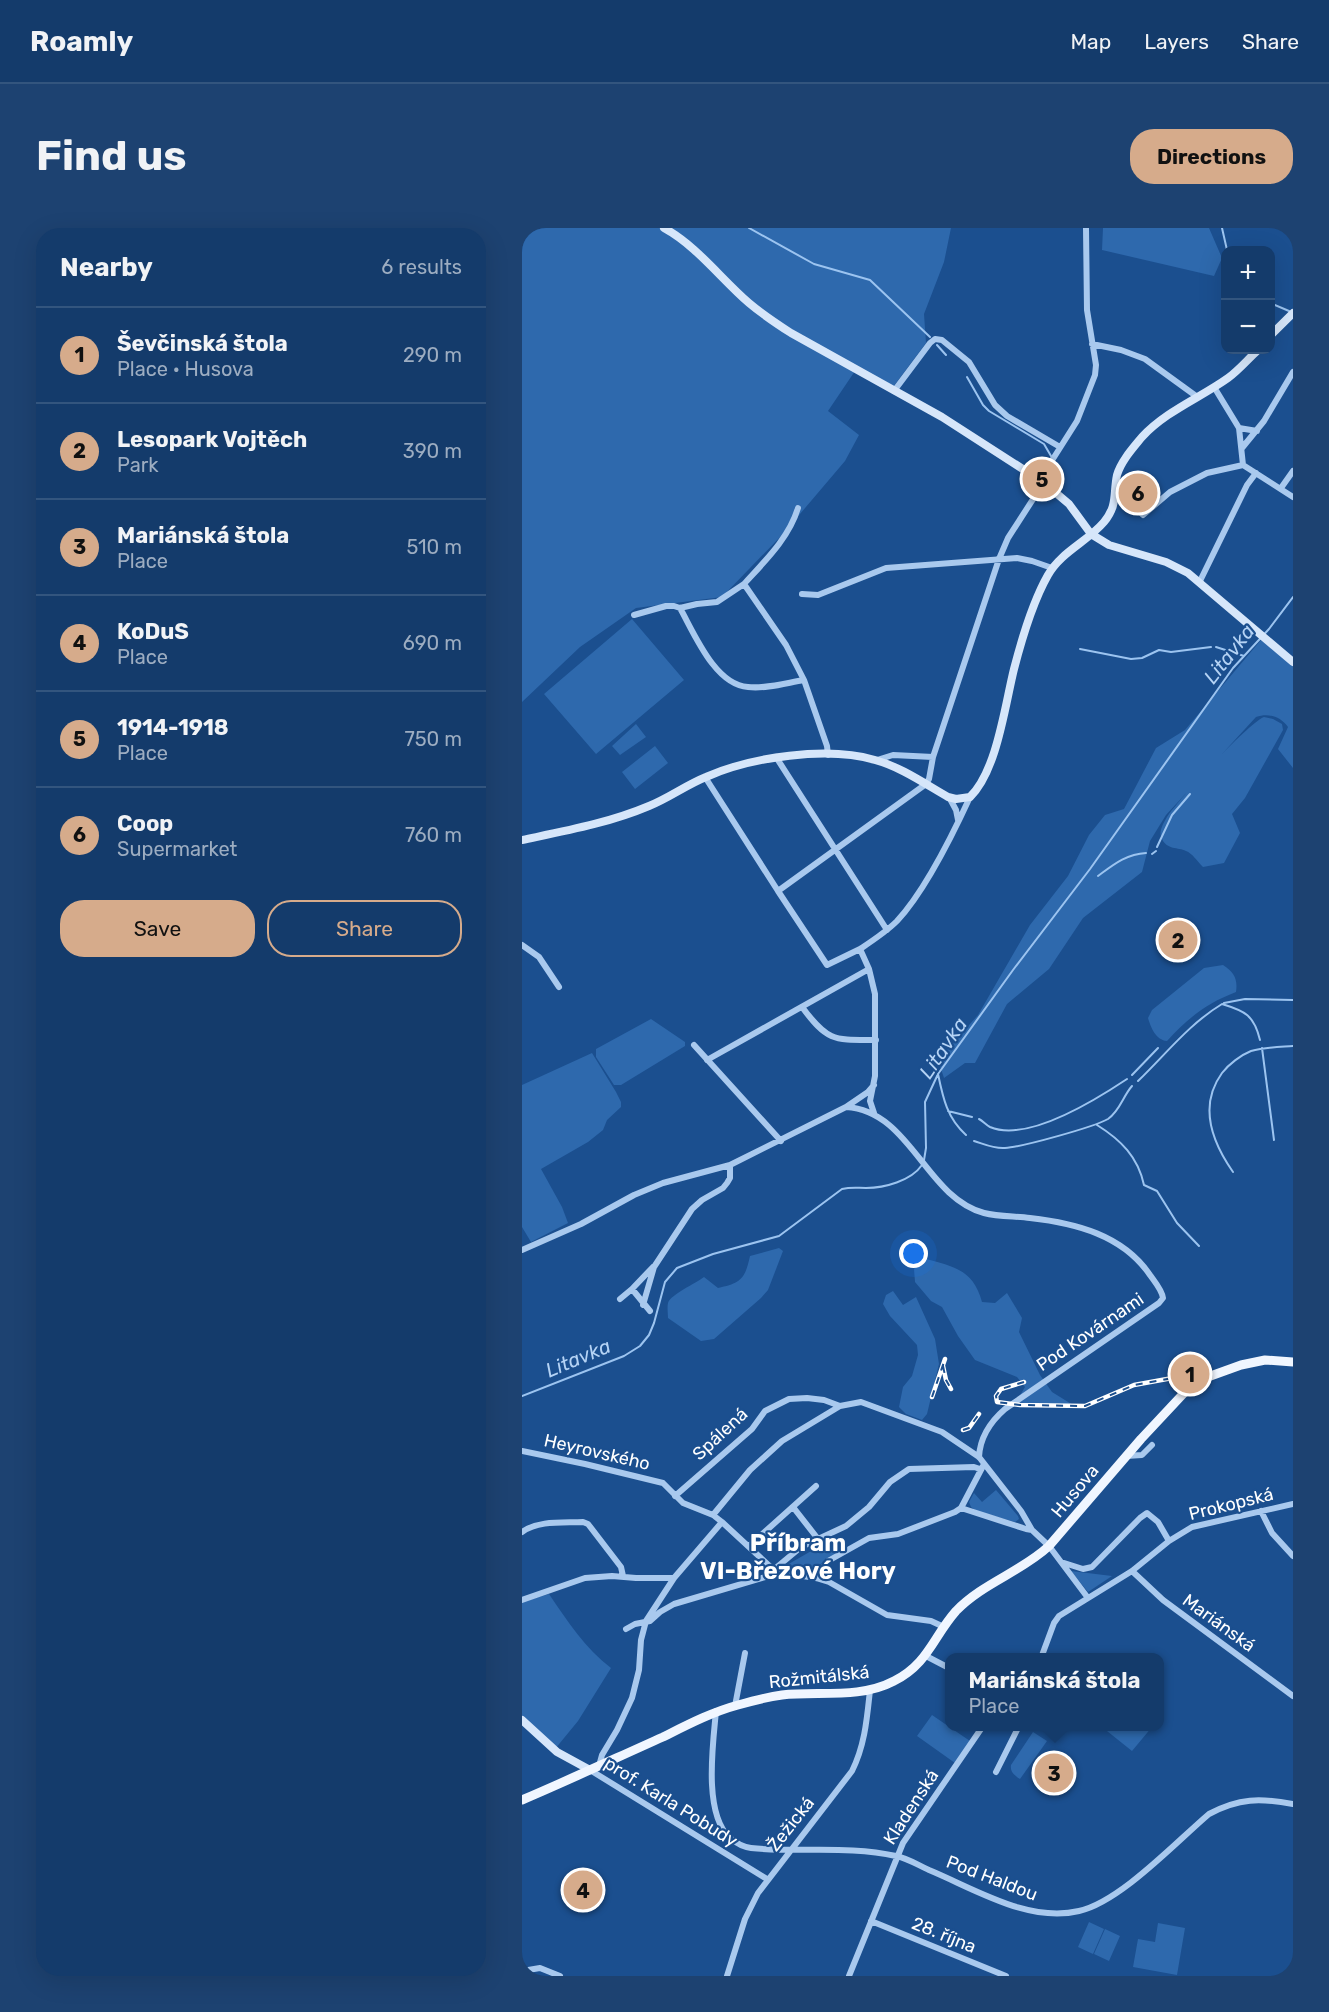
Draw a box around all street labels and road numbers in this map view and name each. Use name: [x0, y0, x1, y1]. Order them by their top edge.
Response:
street label: Pod Kovárnami: [1032, 1288, 1148, 1376]
street label: Spálená: [688, 1403, 752, 1465]
street label: Heyrovského: [542, 1429, 652, 1475]
street label: Husova: [1047, 1460, 1103, 1522]
street label: Prokopská: [1186, 1483, 1276, 1525]
street label: Mariánská: [1178, 1589, 1260, 1657]
street label: Rožmitálská: [768, 1661, 870, 1693]
street label: prof. Karla Pobudy: [600, 1752, 742, 1852]
street label: Kladenská: [879, 1765, 943, 1849]
street label: Žežická: [763, 1792, 819, 1856]
street label: Pod Haldou: [943, 1851, 1041, 1905]
street label: 28. října: [909, 1912, 979, 1958]

